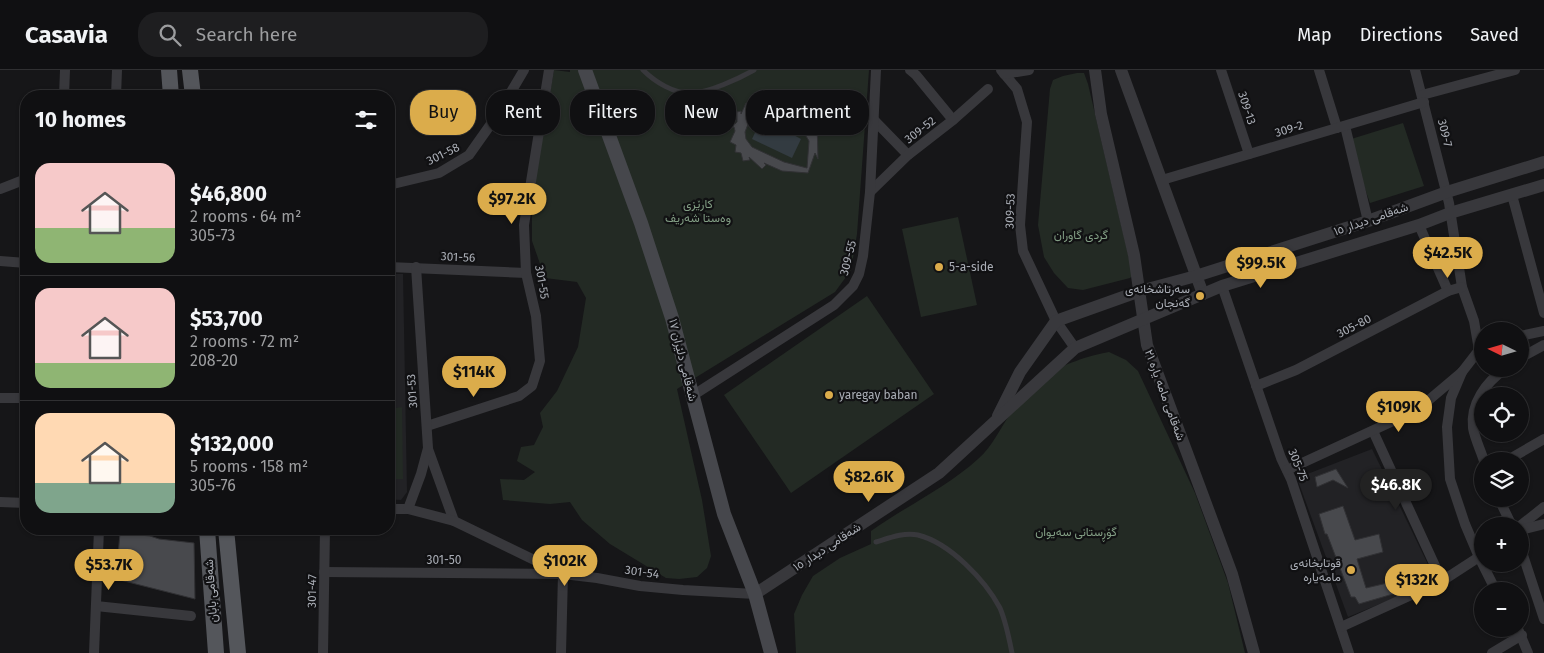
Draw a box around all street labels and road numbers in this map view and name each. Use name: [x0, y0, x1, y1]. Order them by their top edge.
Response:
street label: 309-13: [1235, 90, 1259, 126]
street label: 309-52: [902, 114, 938, 146]
street label: 309-2: [1273, 118, 1305, 140]
street label: 309-7: [1435, 118, 1455, 148]
street label: 301-58: [424, 140, 462, 168]
street label: 309-53: [1002, 193, 1018, 229]
street label: شەقامی دیدار ١٥: [1332, 200, 1410, 239]
street label: 309-55: [837, 239, 859, 277]
street label: 301-56: [440, 249, 476, 265]
street label: 301-55: [532, 264, 552, 300]
street label: 305-80: [1334, 311, 1374, 341]
street label: شەقامی دلێران ١٧: [665, 317, 700, 403]
street label: شەقامی مامە یارە ٢١: [1141, 348, 1188, 443]
street label: 301-53: [404, 373, 420, 409]
street label: 305-75: [1285, 447, 1311, 483]
street label: شەقامی دیدار ١٥: [791, 520, 864, 575]
street label: 301-50: [426, 553, 462, 567]
street label: شەقامی بابان: [202, 559, 221, 623]
street label: 301-54: [624, 563, 661, 581]
street label: 301-47: [305, 574, 319, 608]

